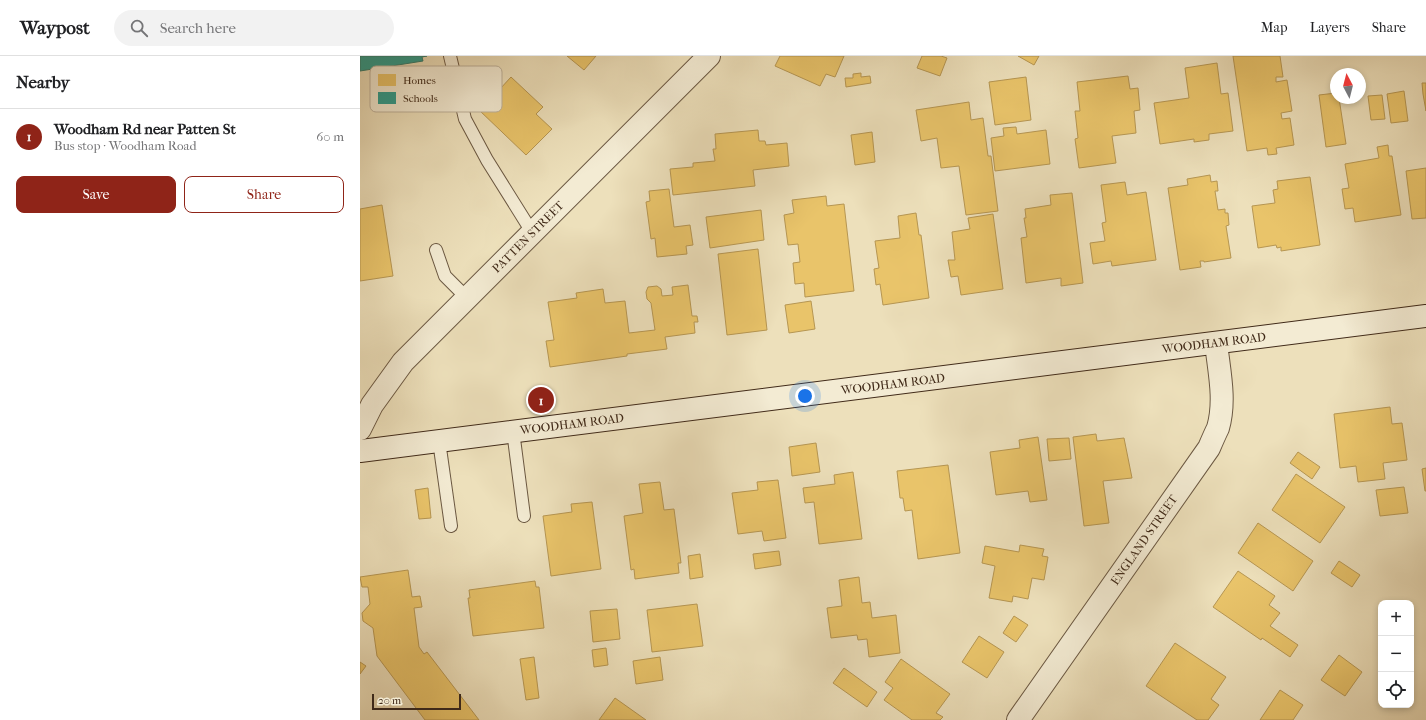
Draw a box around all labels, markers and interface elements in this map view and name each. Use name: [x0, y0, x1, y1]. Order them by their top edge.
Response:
search box: [114, 10, 394, 46]
text: Waypost: [20, 17, 90, 39]
icon: search: [128, 17, 150, 39]
text: Search here: [160, 19, 236, 37]
text: Map: [1261, 19, 1288, 36]
text: Layers: [1310, 19, 1350, 36]
text: Share: [1372, 19, 1406, 36]
legend: [370, 66, 502, 112]
north arrow: [1330, 68, 1366, 104]
text: Nearby: [16, 72, 70, 92]
text: Homes: [403, 74, 436, 87]
text: Schools: [403, 92, 438, 105]
text: Woodham Rd near Patten St: [54, 120, 236, 138]
text: 1: [27, 129, 31, 144]
text: 60 m: [316, 129, 344, 144]
text: Bus stop · Woodham Road: [54, 138, 197, 153]
button: Save: [16, 176, 176, 213]
button: Share: [184, 176, 344, 213]
street label: PATTEN STREET: [489, 198, 567, 276]
street label: WOODHAM ROAD: [1160, 330, 1267, 356]
street label: WOODHAM ROAD: [839, 371, 946, 397]
pin: 1: [528, 385, 554, 415]
your location: [795, 386, 815, 406]
street label: WOODHAM ROAD: [518, 411, 625, 437]
street label: ENGLAND STREET: [1108, 492, 1181, 588]
map controls: [1378, 600, 1414, 708]
button: +: [1378, 600, 1414, 636]
button: −: [1378, 636, 1414, 672]
button: locate: [1378, 672, 1414, 708]
scale bar: [372, 692, 461, 711]
text: 20 m: [378, 694, 401, 707]

